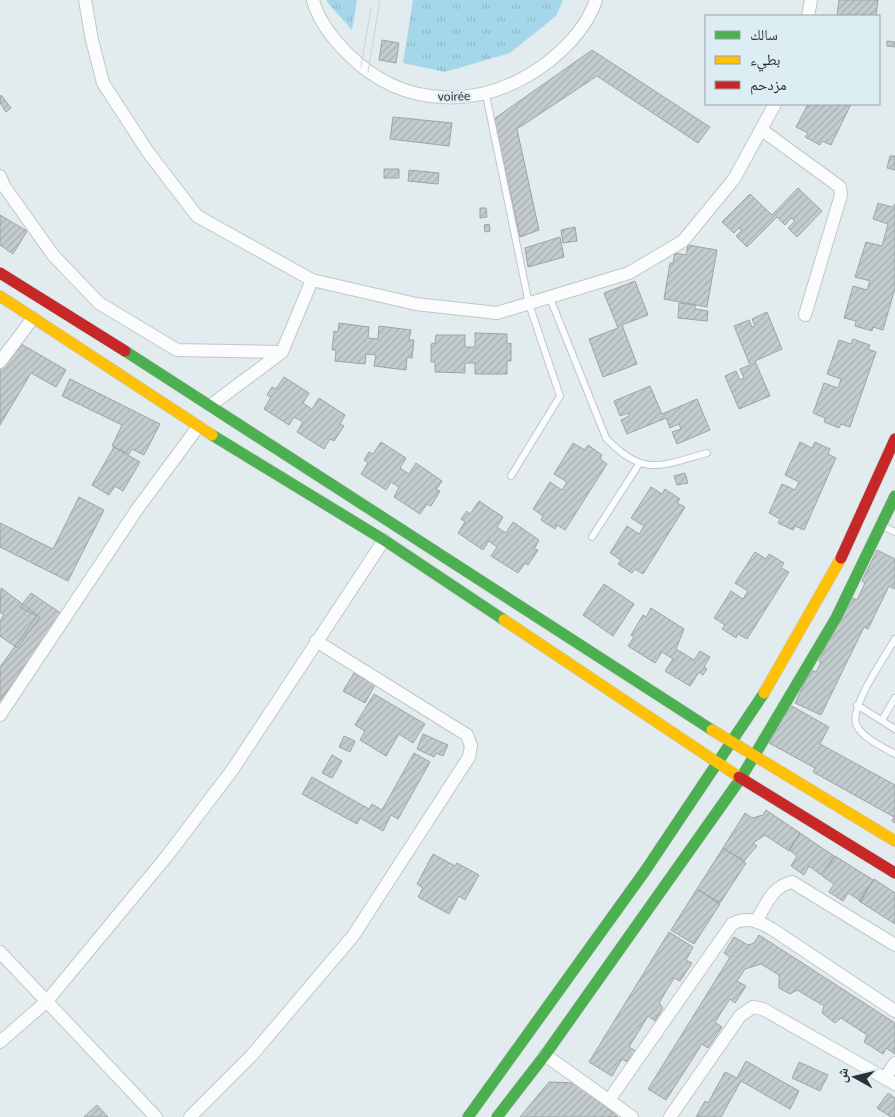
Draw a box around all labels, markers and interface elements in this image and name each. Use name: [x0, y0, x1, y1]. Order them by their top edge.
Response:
legend: [705, 15, 880, 105]
text: سالك: [750, 25, 778, 43]
text: بطيء: [750, 50, 780, 72]
text: مزدحم: [750, 75, 787, 95]
street label: voirée: [438, 88, 470, 104]
north arrow: [830, 1052, 880, 1102]
text: ش: [832, 1066, 852, 1084]

